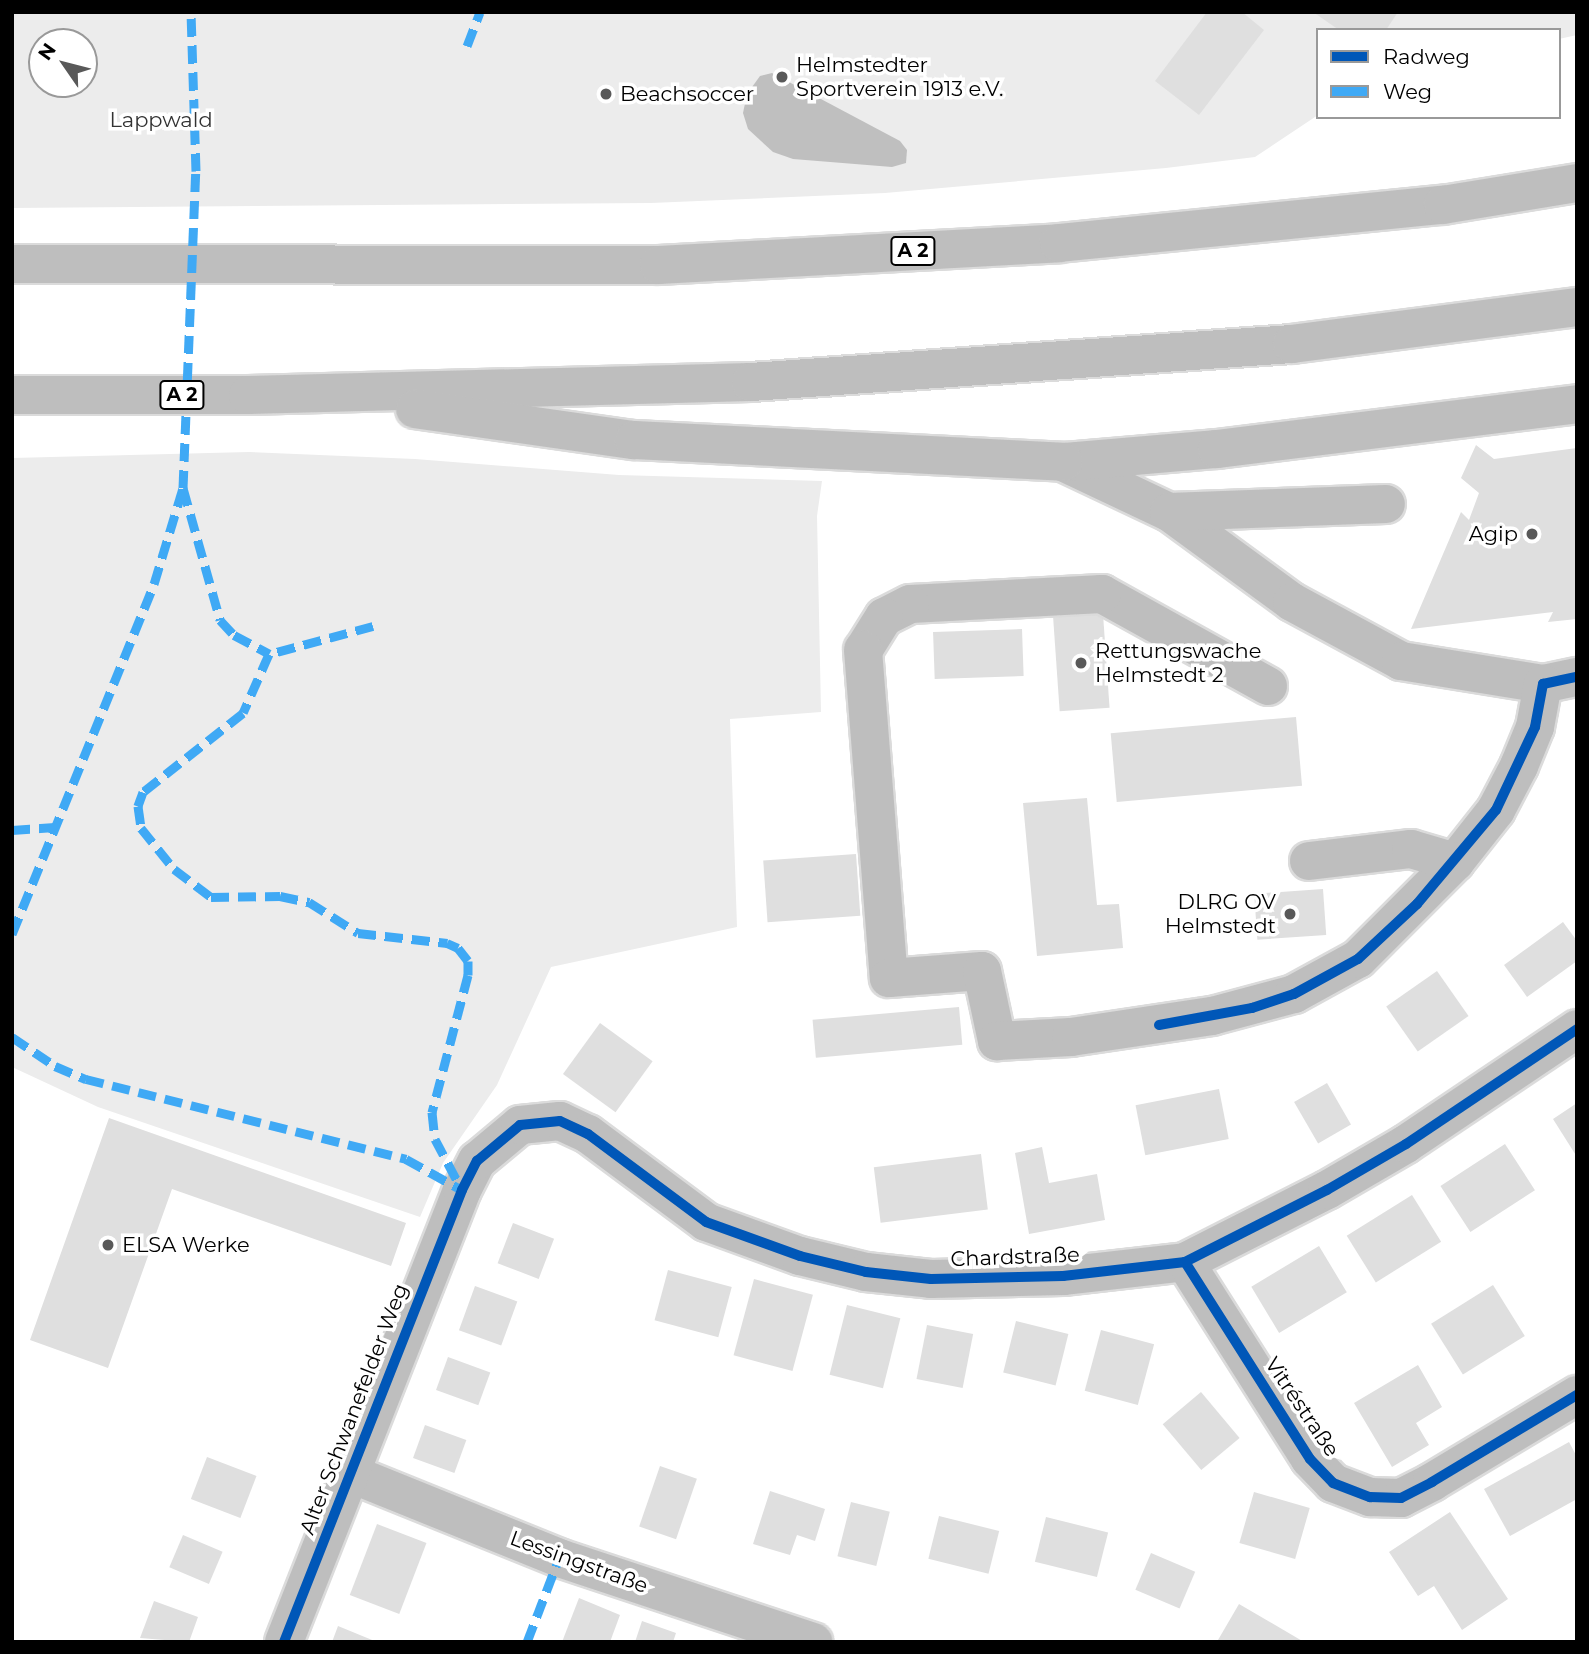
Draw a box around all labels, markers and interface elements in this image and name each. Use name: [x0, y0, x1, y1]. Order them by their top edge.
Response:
north arrow: [28, 28, 98, 98]
legend: [1316, 28, 1561, 119]
text: N: [33, 39, 61, 65]
text: Radweg: [1383, 44, 1470, 69]
place label: Helmstedter Sportverein 1913 e.V.: [796, 52, 1003, 102]
marker: Helmstedter Sportverein 1913 e.V.: [774, 69, 790, 85]
text: Weg: [1383, 79, 1432, 104]
place label: Beachsoccer: [620, 81, 754, 107]
marker: Beachsoccer: [598, 86, 614, 102]
park label: Lappwald: [109, 107, 213, 133]
road number: A 2: [890, 235, 936, 266]
road number: A 2: [159, 380, 205, 410]
place label: Agip: [1469, 521, 1518, 547]
marker: Agip: [1524, 526, 1540, 542]
place label: Rettungswache Helmstedt 2: [1095, 638, 1261, 688]
marker: Rettungswache Helmstedt 2: [1073, 655, 1089, 671]
place label: DLRG OV Helmstedt: [1165, 889, 1276, 939]
marker: DLRG OV Helmstedt: [1282, 906, 1298, 922]
place label: ELSA Werke: [122, 1232, 250, 1258]
marker: ELSA Werke: [100, 1237, 116, 1253]
street label: Chardstraße: [950, 1242, 1080, 1272]
street label: Alter Schwanefelder Weg: [294, 1280, 414, 1538]
street label: Vitréstraße: [1260, 1352, 1344, 1462]
street label: Lessingstraße: [507, 1525, 651, 1599]

